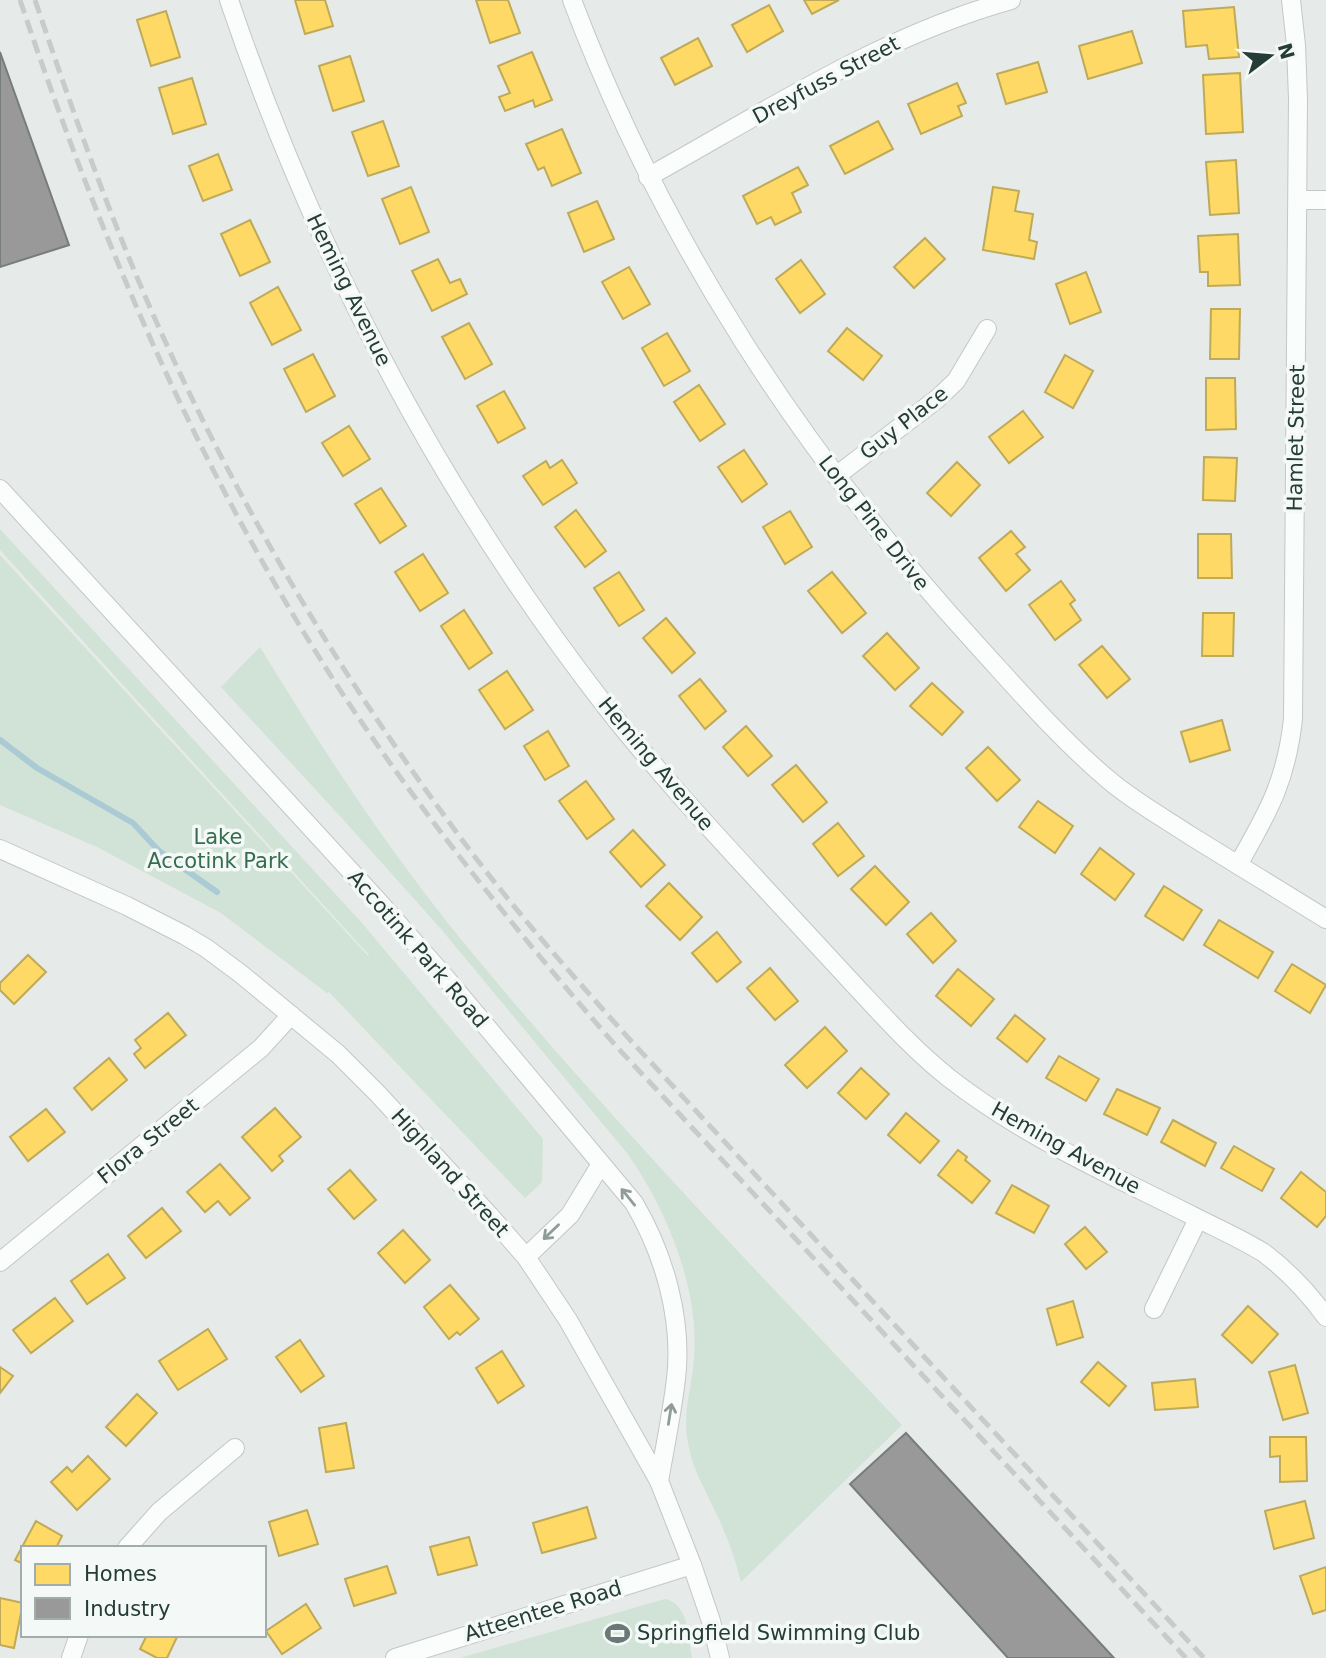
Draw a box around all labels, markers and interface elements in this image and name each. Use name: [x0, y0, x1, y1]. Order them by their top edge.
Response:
north arrow: [1235, 21, 1305, 91]
street label: Dreyfuss Street: [749, 31, 903, 129]
text: N: [1274, 41, 1299, 62]
street label: Heming Avenue: [302, 210, 396, 370]
street label: Hamlet Street: [1283, 365, 1309, 511]
street label: Guy Place: [855, 381, 953, 465]
street label: Long Pine Drive: [814, 451, 934, 595]
street label: Heming Avenue: [593, 693, 719, 835]
park label: Lake Accotink Park: [147, 825, 290, 873]
street label: Accotink Park Road: [343, 865, 493, 1033]
street label: Flora Street: [93, 1093, 203, 1189]
street label: Heming Avenue: [987, 1097, 1145, 1199]
street label: Highland Street: [386, 1104, 514, 1242]
one-way arrow: [621, 1188, 636, 1206]
one-way arrow: [543, 1224, 560, 1241]
one-way arrow: [664, 1403, 677, 1426]
legend: [21, 1546, 266, 1637]
text: Homes: [84, 1562, 157, 1586]
street label: Atteentee Road: [462, 1576, 624, 1646]
text: Industry: [84, 1597, 170, 1621]
sports icon: Springfield Swimming Club: [603, 1619, 631, 1647]
place label: Springfield Swimming Club: [637, 1621, 920, 1645]

